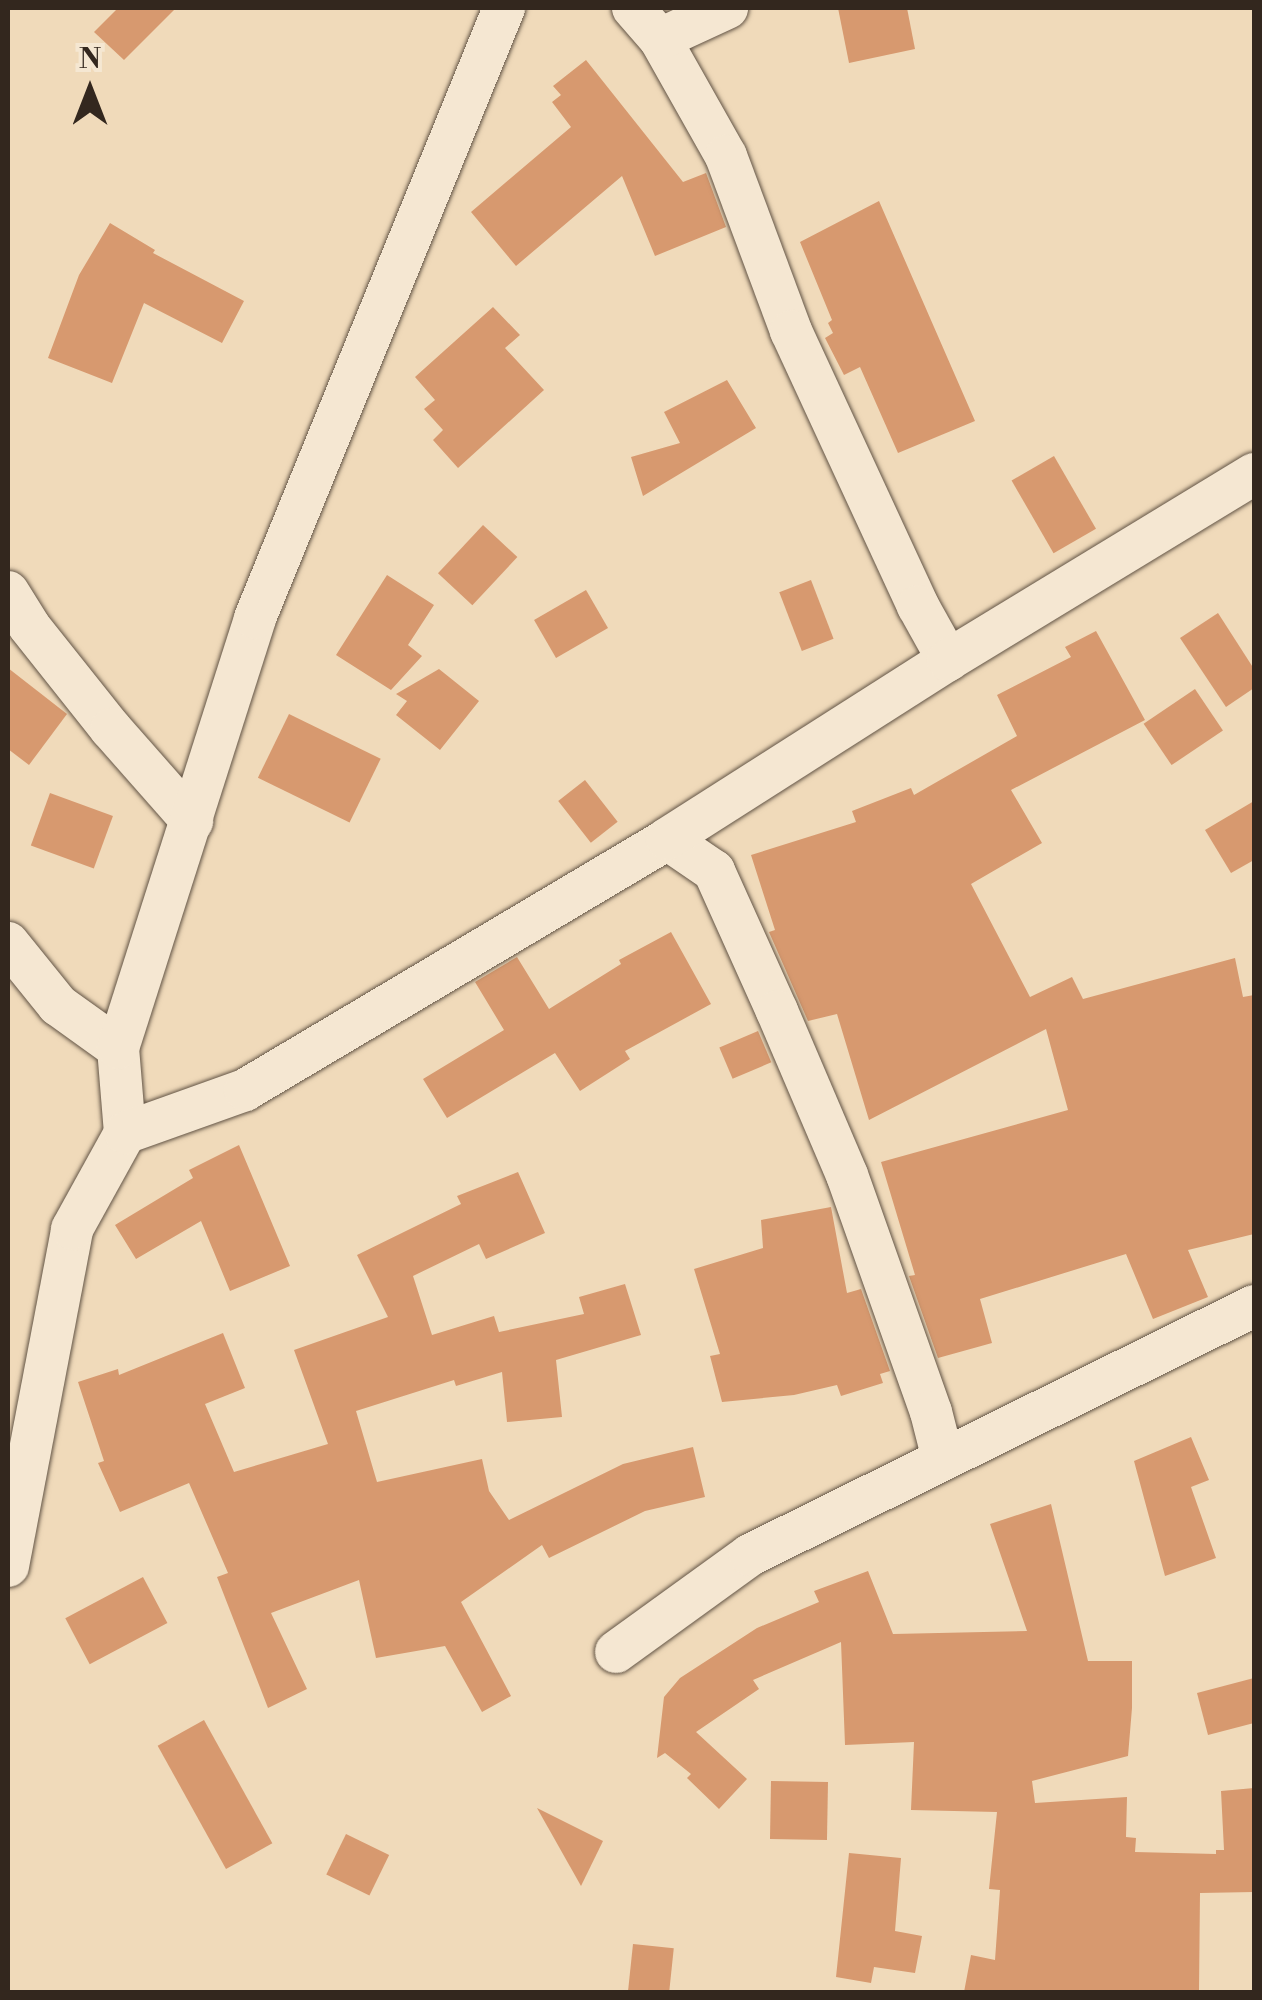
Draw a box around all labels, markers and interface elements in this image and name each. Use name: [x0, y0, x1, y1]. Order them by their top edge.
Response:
north arrow: [40, 40, 140, 140]
text: N: [79, 42, 101, 77]

